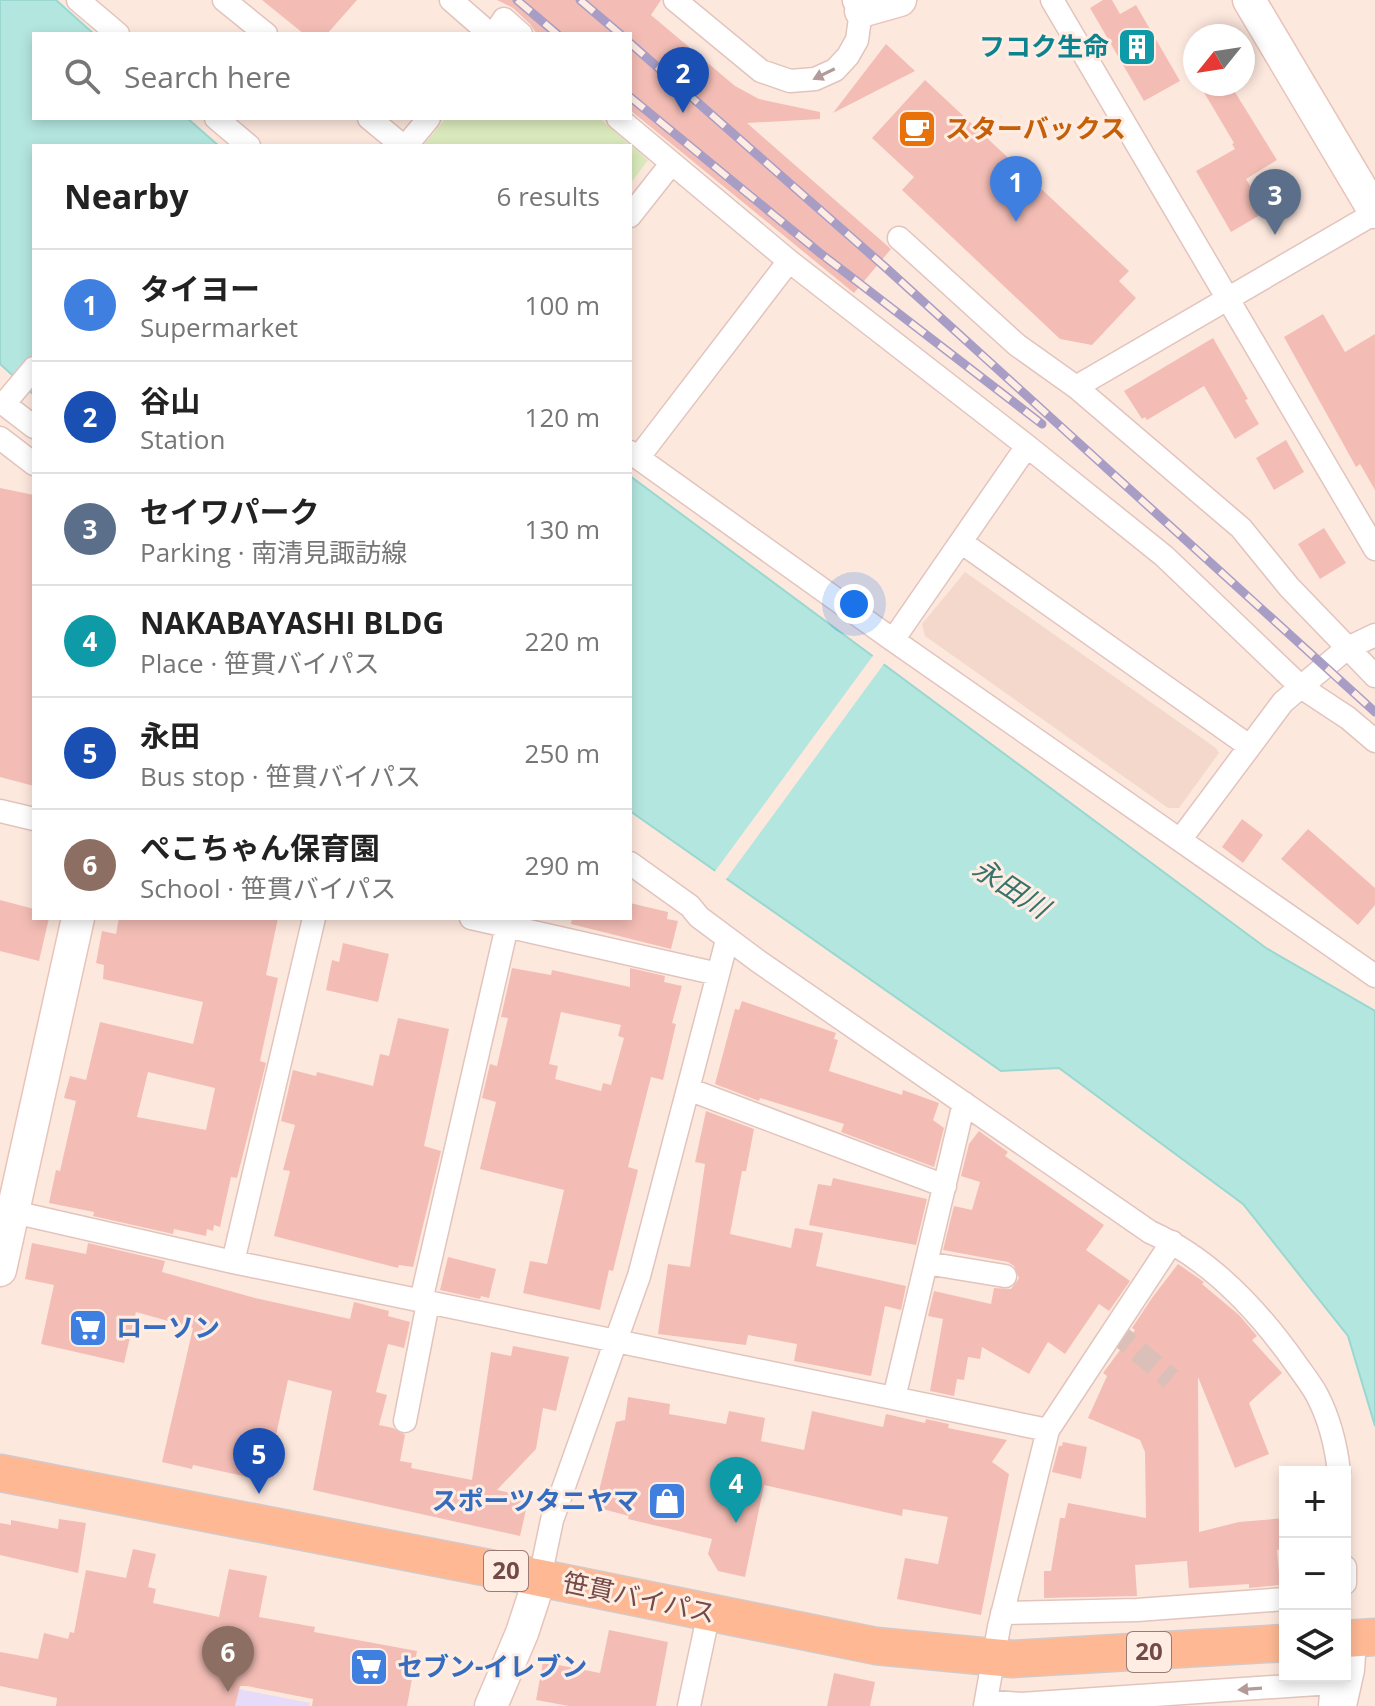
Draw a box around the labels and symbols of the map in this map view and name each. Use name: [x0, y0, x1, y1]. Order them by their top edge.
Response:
north arrow: [1183, 24, 1255, 96]
building icon: フコク生命: [1116, 26, 1158, 68]
place label: フコク生命: [979, 28, 1109, 64]
pin: 2: [657, 47, 709, 113]
one-way arrow: [812, 67, 835, 81]
cafe icon: スターバックス: [896, 108, 938, 150]
place label: スターバックス: [945, 110, 1126, 146]
pin: 1: [990, 156, 1042, 222]
pin: 3: [1249, 169, 1301, 235]
your location: [834, 584, 874, 624]
water label: 永田川: [966, 848, 1060, 928]
supermarket icon: ローソン: [67, 1307, 109, 1349]
place label: ローソン: [116, 1309, 220, 1345]
pin: 5: [233, 1428, 285, 1494]
pin: 4: [710, 1457, 762, 1523]
shop icon: スポーツタニヤマ: [646, 1480, 688, 1522]
place label: スポーツタニヤマ: [432, 1482, 639, 1518]
road number: 20: [484, 1551, 528, 1591]
street label: 笹貫バイパス: [559, 1563, 719, 1631]
pin: 6: [202, 1626, 254, 1692]
road number: 20: [1127, 1632, 1171, 1672]
supermarket icon: セブン-イレブン: [348, 1646, 390, 1688]
place label: セブン-イレブン: [397, 1648, 587, 1684]
one-way arrow: [1237, 1683, 1262, 1696]

